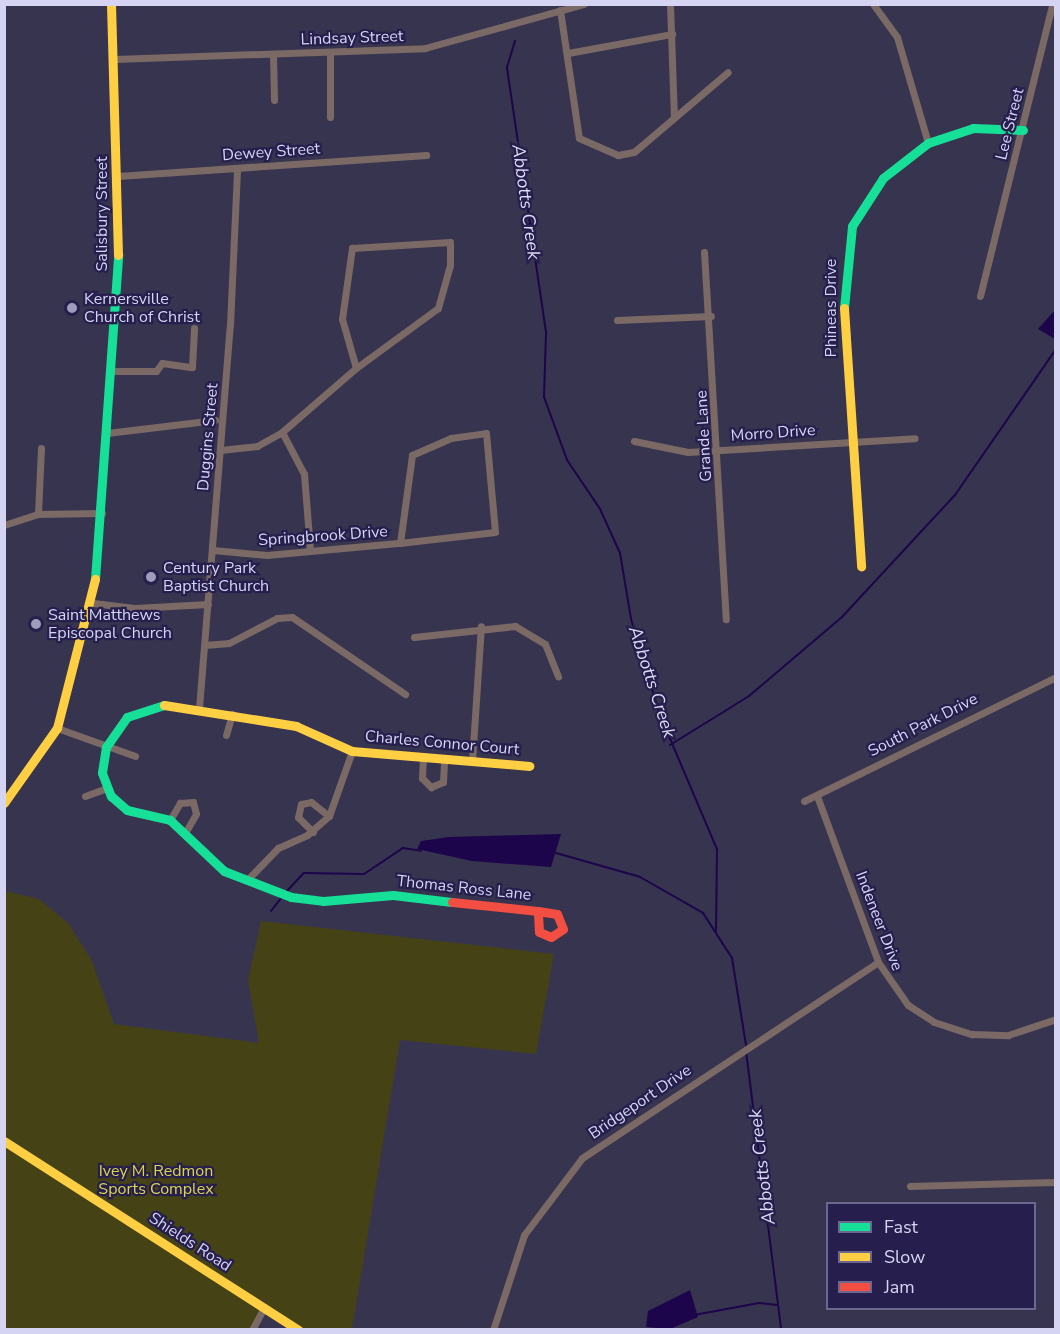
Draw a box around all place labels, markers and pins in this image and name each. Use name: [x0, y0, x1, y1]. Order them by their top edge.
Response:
place label: Kernersville Church of Christ: [84, 289, 200, 327]
marker: Kernersville Church of Christ: [65, 301, 79, 315]
place label: Century Park Baptist Church: [163, 558, 269, 596]
marker: Century Park Baptist Church: [144, 570, 158, 584]
place label: Saint Matthews Episcopal Church: [48, 605, 172, 643]
marker: Saint Matthews Episcopal Church: [29, 617, 43, 631]

